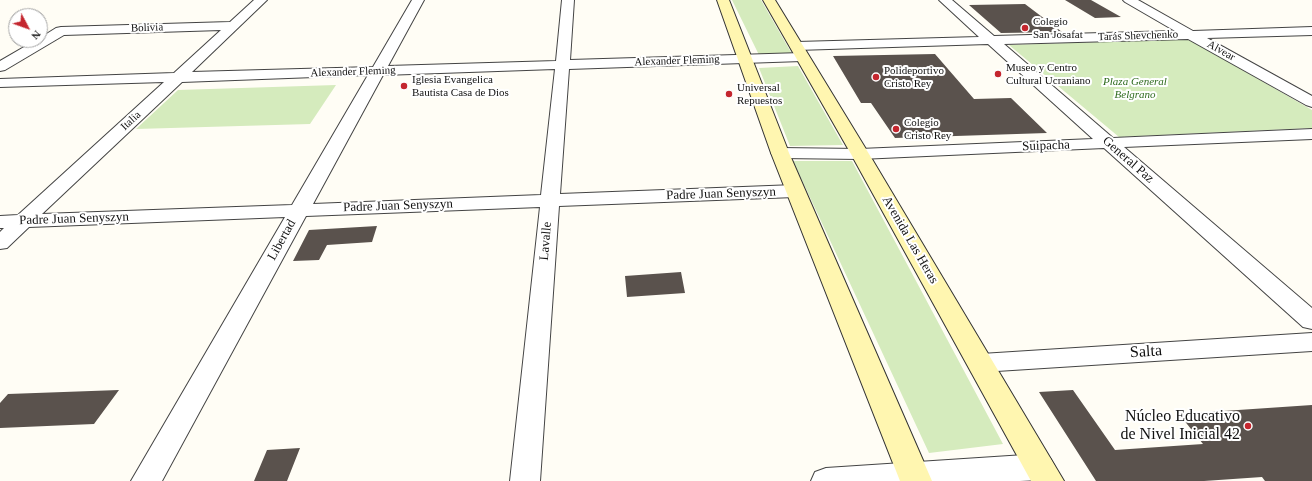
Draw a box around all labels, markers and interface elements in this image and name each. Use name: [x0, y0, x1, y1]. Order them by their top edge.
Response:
north arrow: [8, 8, 48, 48]
place label: Colegio San Josafat: [1033, 15, 1083, 41]
street label: Bolivia: [131, 21, 163, 35]
marker: Colegio San Josafat: [1020, 23, 1030, 33]
text: N: [29, 28, 43, 42]
street label: Tarás Shevchenko: [1098, 28, 1178, 44]
street label: Alvear: [1205, 38, 1237, 64]
street label: Alexander Fleming: [634, 53, 720, 69]
place label: Museo y Centro Cultural Ucraniano: [1006, 61, 1091, 87]
street label: Alexander Fleming: [310, 64, 396, 80]
place label: Polideportivo Cristo Rey: [884, 64, 944, 90]
marker: Museo y Centro Cultural Ucraniano: [993, 69, 1003, 79]
marker: Polideportivo Cristo Rey: [871, 72, 881, 82]
place label: Iglesia Evangelica Bautista Casa de Dios: [412, 73, 509, 99]
park label: Plaza General Belgrano: [1103, 75, 1167, 101]
marker: Iglesia Evangelica Bautista Casa de Dios: [399, 81, 409, 91]
place label: Universal Repuestos: [737, 81, 782, 107]
marker: Universal Repuestos: [724, 89, 734, 99]
street label: Italia: [118, 108, 144, 134]
place label: Colegio Cristo Rey: [904, 116, 951, 142]
marker: Colegio Cristo Rey: [891, 124, 901, 134]
street label: General Paz: [1099, 133, 1157, 187]
street label: Suipacha: [1022, 137, 1070, 155]
street label: Padre Juan Senyszyn: [666, 184, 776, 204]
street label: Avenida Las Heras: [879, 193, 941, 287]
street label: Padre Juan Senyszyn: [343, 196, 453, 216]
street label: Padre Juan Senyszyn: [19, 209, 129, 229]
street label: Libertad: [265, 217, 299, 263]
street label: Lavalle: [537, 221, 555, 261]
street label: Salta: [1129, 341, 1163, 363]
place label: Núcleo Educativo de Nivel Inicial 42: [1120, 407, 1240, 445]
marker: Núcleo Educativo de Nivel Inicial 42: [1243, 421, 1253, 431]

